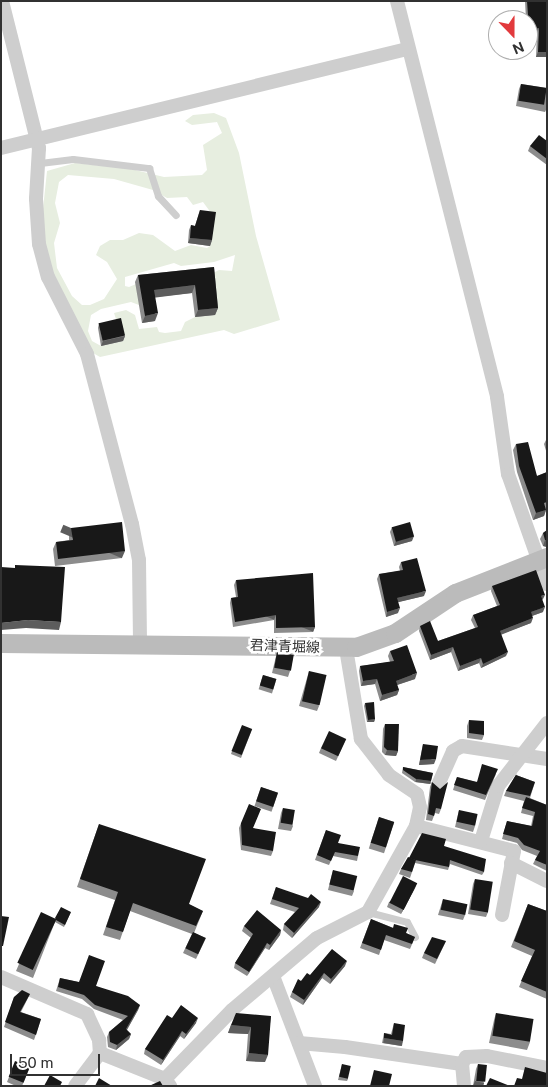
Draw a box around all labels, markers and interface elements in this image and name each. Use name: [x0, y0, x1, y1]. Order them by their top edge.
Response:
north arrow: [488, 10, 538, 60]
text: N: [510, 39, 526, 57]
street label: 君津青堀線: [250, 636, 320, 656]
scale bar: [12, 1044, 102, 1076]
text: 50 m: [18, 1054, 53, 1071]

